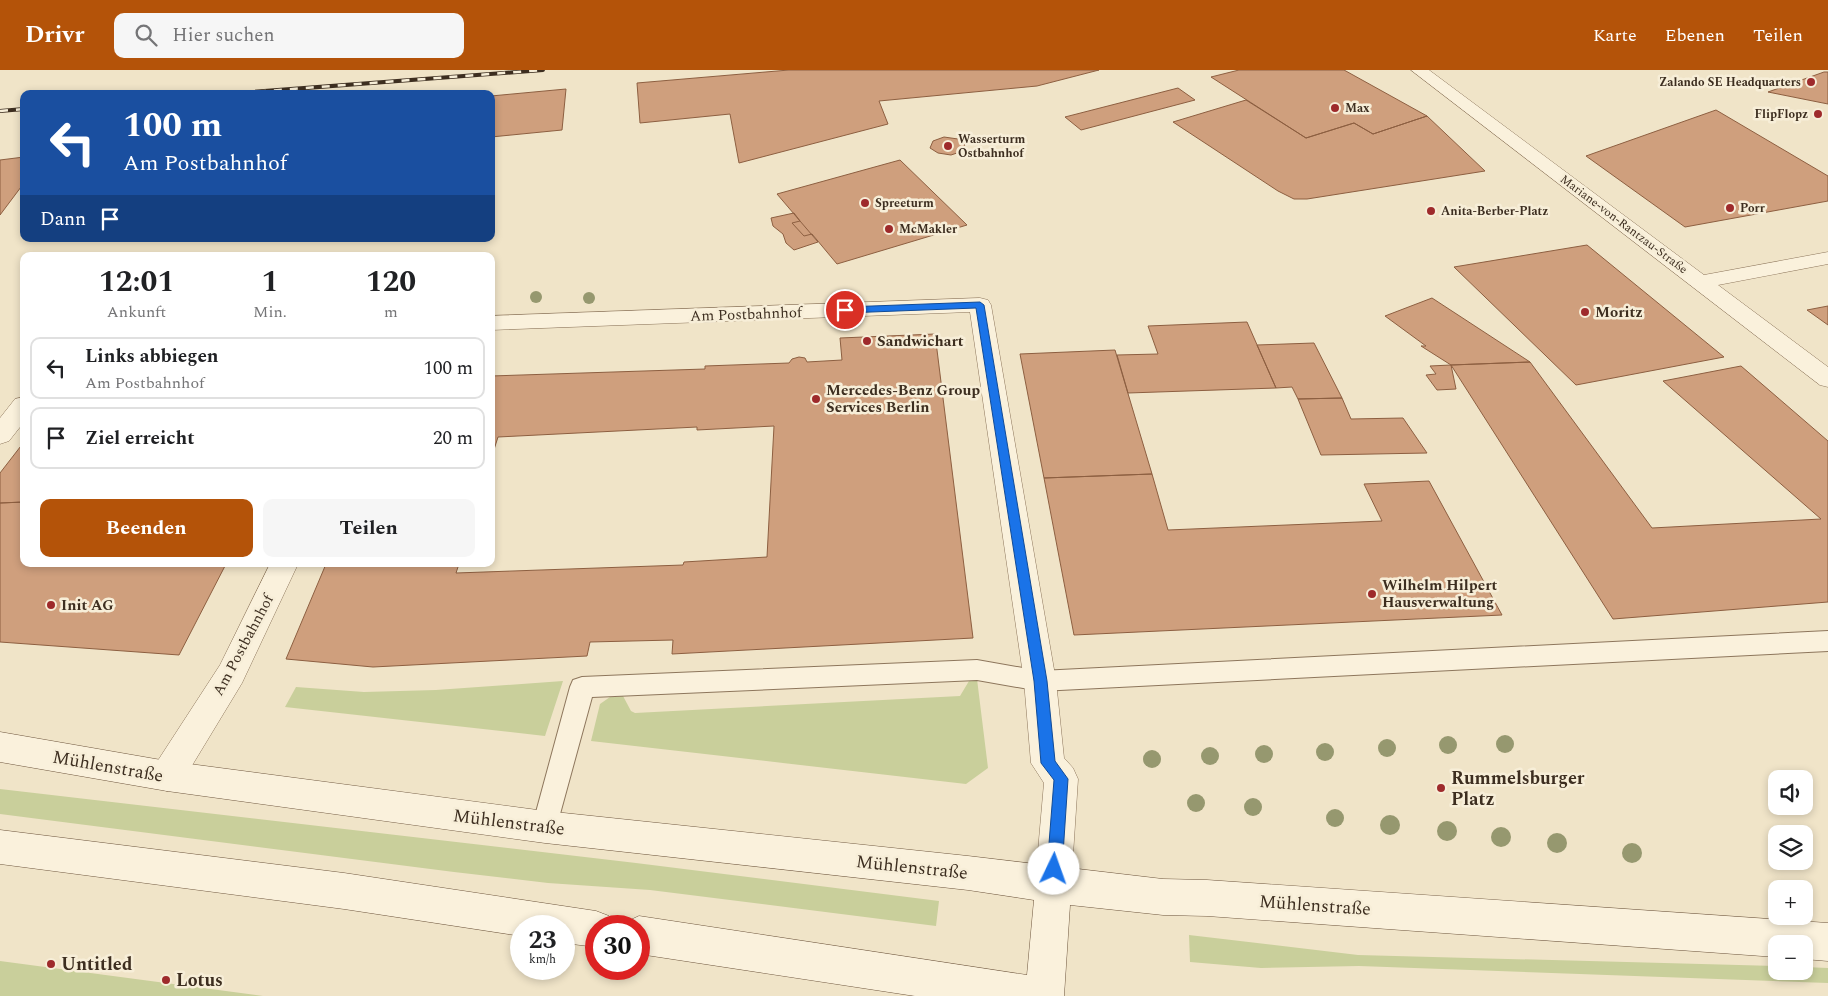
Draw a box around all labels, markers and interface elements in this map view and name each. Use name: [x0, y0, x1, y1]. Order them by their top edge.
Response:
search box: [114, 13, 464, 58]
text: Drivr: [25, 17, 84, 53]
icon: search: [132, 21, 160, 49]
text: Hier suchen: [172, 21, 274, 50]
text: Karte: [1593, 22, 1637, 49]
text: Ebenen: [1665, 22, 1725, 49]
text: Teilen: [1753, 22, 1803, 49]
place label: Zalando SE Headquarters: [1659, 73, 1801, 92]
marker: Zalando SE Headquarters: [1805, 76, 1817, 88]
text: 100 m: [123, 99, 222, 152]
place label: Max: [1345, 99, 1370, 118]
marker: Max: [1329, 102, 1341, 114]
place label: FlipFlopz: [1755, 105, 1808, 124]
marker: FlipFlopz: [1812, 108, 1824, 120]
icon: left: [40, 110, 105, 175]
place label: Wasserturm Ostbahnhof: [958, 130, 1026, 163]
marker: Wasserturm Ostbahnhof: [942, 140, 954, 152]
text: Am Postbahnhof: [123, 147, 287, 180]
street label: Mariane-von-Rantzau-Straße: [1556, 170, 1692, 279]
place label: Spreeturm: [875, 194, 934, 213]
marker: Spreeturm: [859, 197, 871, 209]
place label: Porr: [1740, 199, 1766, 218]
place label: Anita-Berber-Platz: [1441, 202, 1548, 221]
marker: Porr: [1724, 202, 1736, 214]
text: Dann: [40, 205, 86, 234]
icon: arrive: [96, 205, 124, 233]
marker: Anita-Berber-Platz: [1425, 205, 1437, 217]
place label: McMakler: [899, 220, 958, 239]
marker: McMakler: [883, 223, 895, 235]
text: 12:01: [99, 259, 174, 305]
text: 1: [262, 259, 278, 305]
text: 120: [366, 259, 416, 305]
pin: [824, 289, 866, 331]
icon: arrive: [831, 296, 859, 324]
text: Ankunft: [107, 300, 166, 324]
text: Min.: [253, 300, 287, 324]
text: m: [384, 300, 398, 324]
street label: Am Postbahnhof: [690, 301, 804, 328]
place label: Moritz: [1595, 301, 1643, 324]
marker: Moritz: [1579, 306, 1591, 318]
place label: Sandwichart: [877, 330, 964, 353]
marker: Sandwichart: [861, 335, 873, 347]
text: Links abbiegen: [85, 342, 219, 371]
icon: left: [42, 354, 70, 382]
text: 100 m: [423, 354, 473, 383]
text: Am Postbahnhof: [85, 371, 205, 395]
place label: Mercedes-Benz Group Services Berlin: [826, 379, 980, 419]
marker: Mercedes-Benz Group Services Berlin: [810, 393, 822, 405]
icon: arrive: [42, 424, 70, 452]
text: Ziel erreicht: [85, 424, 195, 453]
text: 20 m: [433, 424, 473, 453]
button: Beenden: [40, 499, 253, 557]
button: Teilen: [263, 499, 475, 557]
place label: Wilhelm Hilpert Hausverwaltung: [1382, 574, 1498, 614]
marker: Wilhelm Hilpert Hausverwaltung: [1366, 588, 1378, 600]
street label: Am Postbahnhof: [207, 589, 281, 700]
place label: Init AG: [61, 594, 114, 617]
marker: Init AG: [45, 599, 57, 611]
street label: Mühlenstraße: [50, 743, 165, 790]
place label: Rummelsburger Platz: [1451, 765, 1585, 813]
map controls: [1768, 770, 1813, 980]
button: sound: [1768, 770, 1813, 815]
marker: Rummelsburger Platz: [1435, 782, 1447, 794]
street label: Mühlenstraße: [452, 802, 566, 843]
button: layers: [1768, 825, 1813, 870]
position arrow: [1027, 842, 1079, 894]
street label: Mühlenstraße: [855, 848, 969, 887]
button: +: [1768, 880, 1813, 925]
street label: Mühlenstraße: [1258, 888, 1372, 923]
speed limit sign: 30: [585, 915, 650, 980]
text: 23: [528, 922, 557, 960]
button: −: [1768, 935, 1813, 980]
text: km/h: [529, 950, 556, 969]
place label: Untitled: [61, 951, 133, 978]
marker: Untitled: [45, 958, 57, 970]
place label: Lotus: [176, 967, 223, 994]
marker: Lotus: [160, 974, 172, 986]

